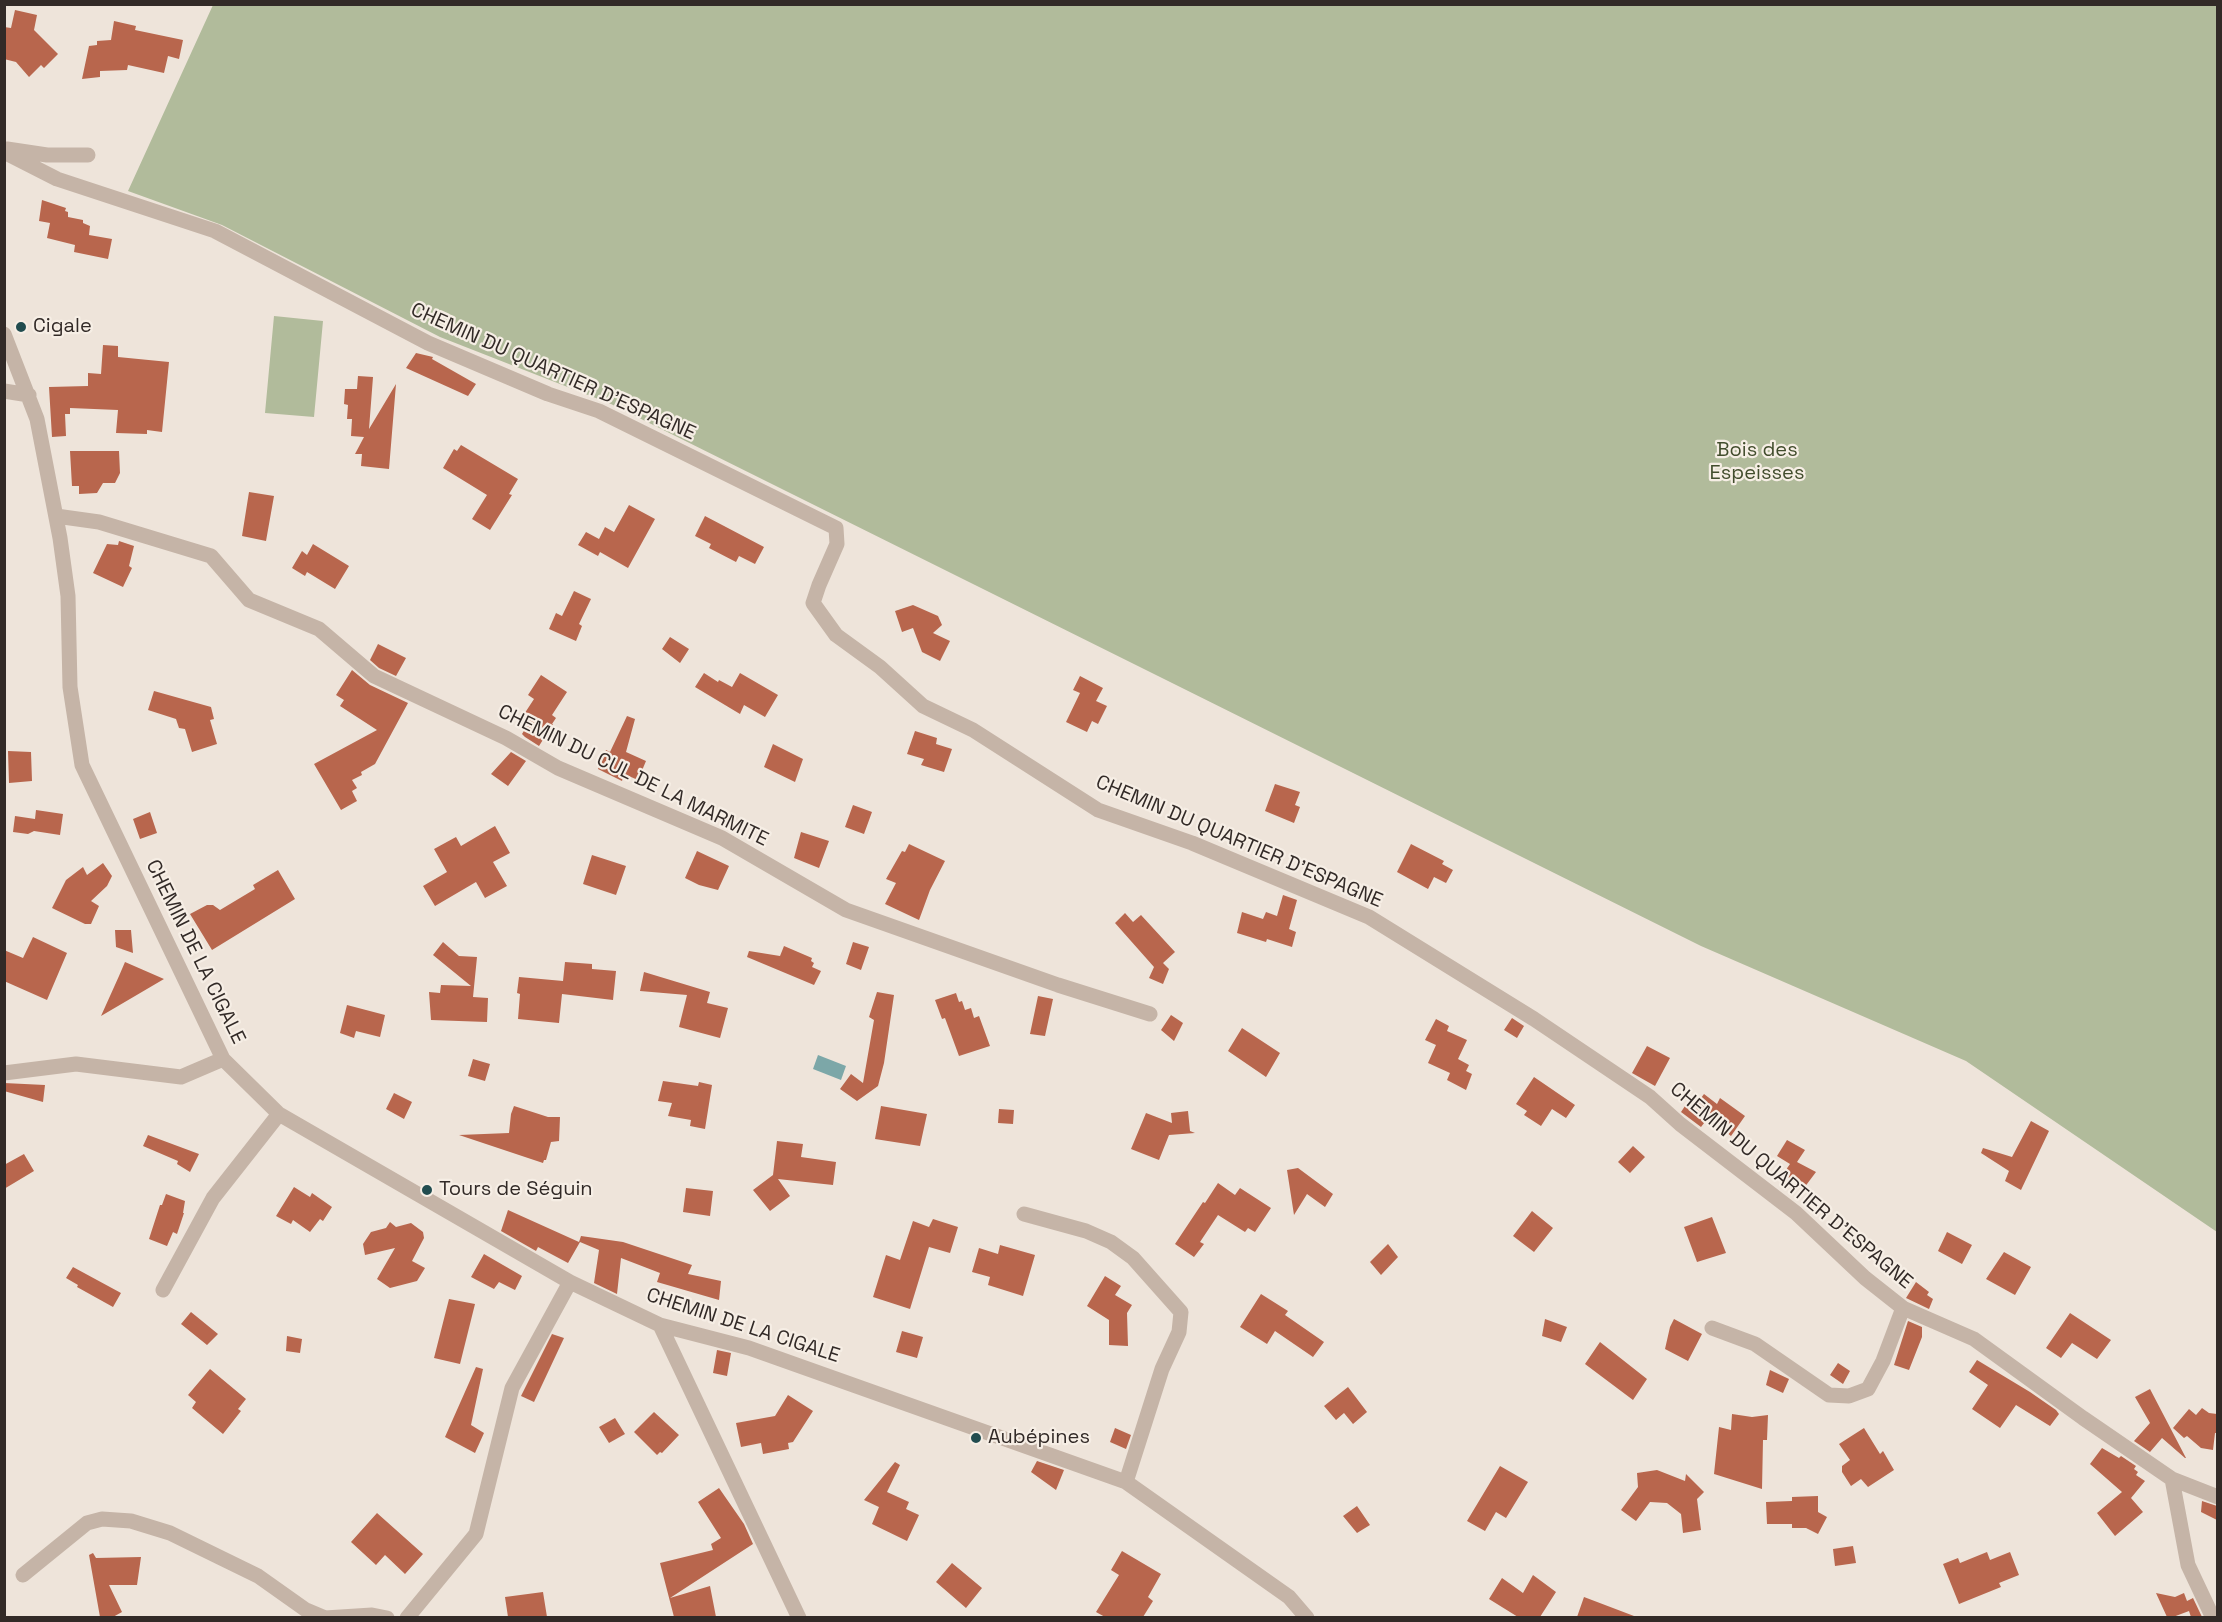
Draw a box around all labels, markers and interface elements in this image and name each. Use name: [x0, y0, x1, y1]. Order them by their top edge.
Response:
street label: CHEMIN DU QUARTIER D'ESPAGNE: [407, 298, 699, 446]
place label: Cigale: [33, 315, 92, 339]
marker: Cigale: [14, 320, 28, 334]
park label: Bois des Espeisses: [1710, 439, 1804, 486]
street label: CHEMIN DU CUL DE LA MARMITE: [494, 700, 772, 852]
street label: CHEMIN DU QUARTIER D'ESPAGNE: [1092, 771, 1386, 913]
street label: CHEMIN DE LA CIGALE: [140, 856, 250, 1048]
street label: CHEMIN DU QUARTIER D'ESPAGNE: [1665, 1077, 1917, 1295]
place label: Tours de Séguin: [439, 1178, 593, 1202]
marker: Tours de Séguin: [420, 1183, 434, 1197]
street label: CHEMIN DE LA CIGALE: [643, 1283, 843, 1369]
place label: Aubépines: [988, 1426, 1090, 1450]
marker: Aubépines: [969, 1431, 983, 1445]

